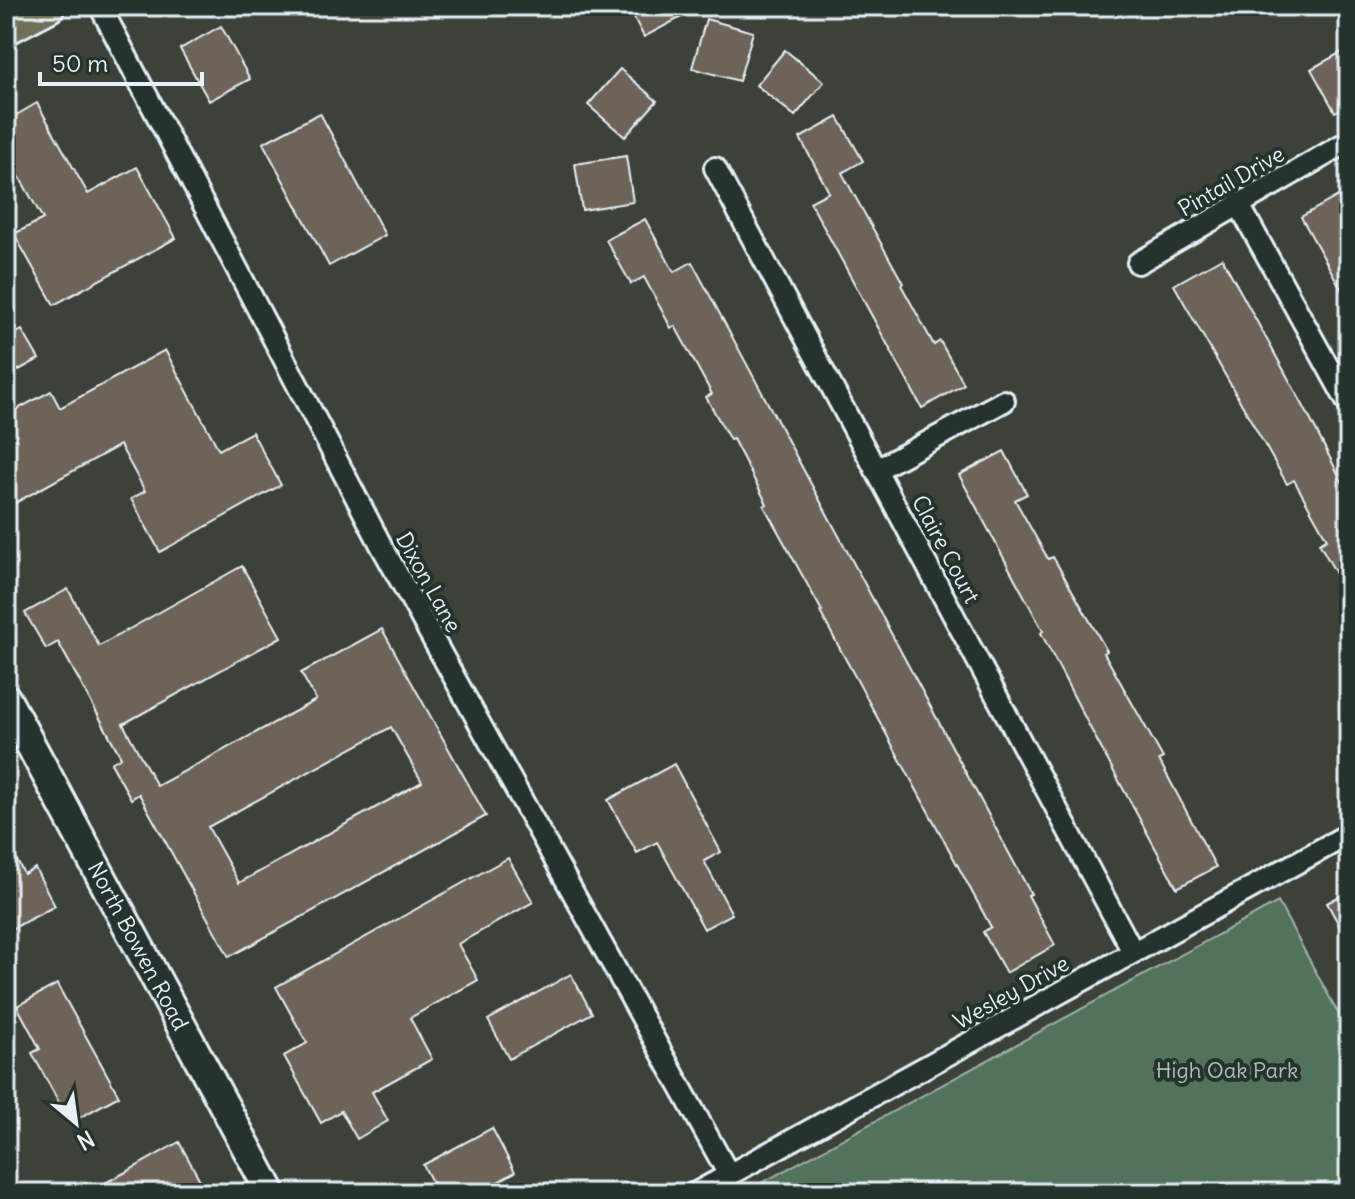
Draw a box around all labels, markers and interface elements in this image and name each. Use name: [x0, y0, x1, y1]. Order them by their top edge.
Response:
scale bar: [40, 36, 202, 86]
text: 50 m: [52, 48, 108, 78]
street label: Pintail Drive: [1173, 139, 1289, 223]
street label: Claire Court: [906, 490, 986, 608]
street label: Dixon Lane: [390, 527, 468, 637]
street label: North Bowen Road: [82, 857, 195, 1035]
street label: Wesley Drive: [948, 949, 1074, 1035]
park label: High Oak Park: [1156, 1056, 1298, 1084]
north arrow: [36, 1083, 116, 1163]
text: N: [72, 1125, 99, 1156]

